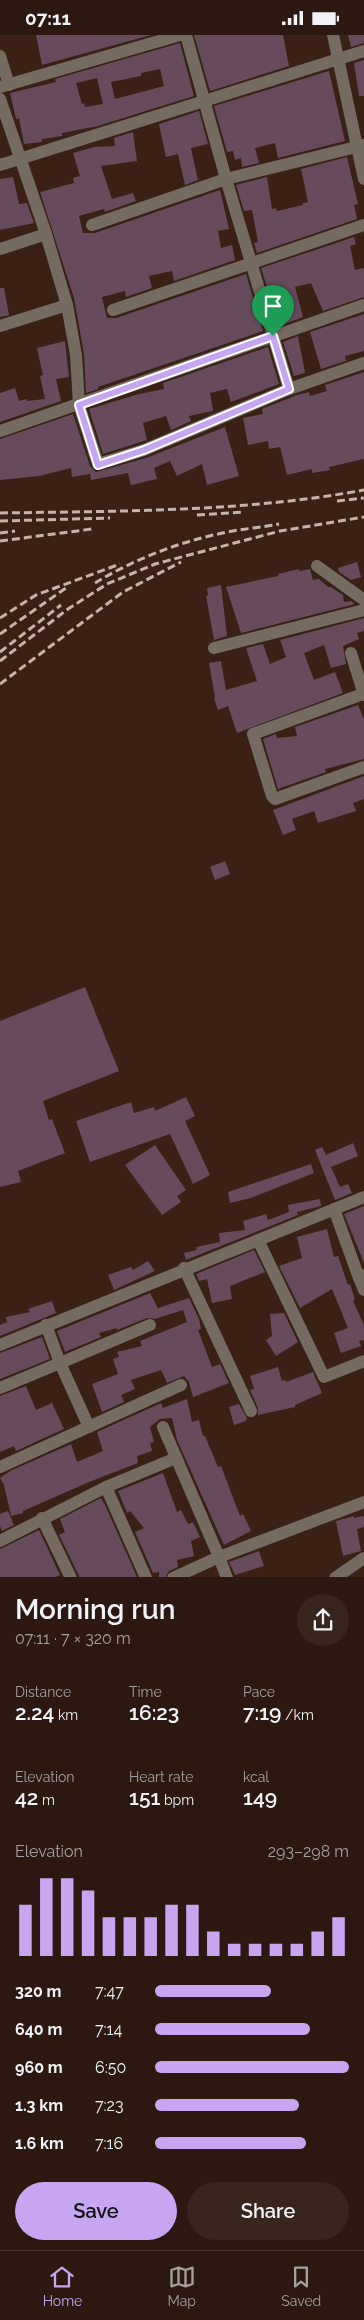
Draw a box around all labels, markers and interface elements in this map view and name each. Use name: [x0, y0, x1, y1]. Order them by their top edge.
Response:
text: 07:11: [25, 7, 71, 29]
pin: [252, 285, 294, 336]
icon: arrive: [259, 292, 287, 320]
text: Morning run: [15, 1593, 175, 1626]
button: share: [297, 1594, 349, 1646]
text: 07:11 · 7 × 320 m: [15, 1629, 131, 1648]
text: Distance: [15, 1684, 71, 1700]
text: Time: [129, 1684, 162, 1700]
text: Pace: [243, 1684, 275, 1700]
text: 2.24: [15, 1700, 54, 1725]
text: 16:23: [129, 1700, 179, 1725]
text: 7:19: [243, 1700, 281, 1725]
text: km: [54, 1707, 78, 1723]
text: /km: [281, 1707, 314, 1723]
text: Elevation: [15, 1769, 74, 1785]
text: Heart rate: [129, 1769, 193, 1785]
text: kcal: [243, 1769, 269, 1785]
text: 42: [15, 1785, 38, 1810]
text: 151: [129, 1785, 160, 1810]
text: 149: [243, 1785, 277, 1810]
text: m: [38, 1792, 55, 1808]
text: bpm: [160, 1792, 194, 1808]
text: Elevation: [15, 1842, 83, 1861]
text: 293–298 m: [268, 1842, 349, 1861]
text: 320 m: [15, 1982, 62, 2001]
text: 7:47: [95, 1982, 124, 2001]
text: 640 m: [15, 2020, 62, 2039]
text: 7:14: [95, 2020, 122, 2039]
text: 960 m: [15, 2058, 63, 2077]
text: 6:50: [95, 2058, 126, 2077]
text: 1.3 km: [15, 2096, 63, 2115]
text: 7:23: [95, 2096, 123, 2115]
text: 1.6 km: [15, 2134, 64, 2153]
text: 7:16: [95, 2134, 123, 2153]
button: Save: [15, 2182, 177, 2240]
button: Share: [187, 2182, 349, 2240]
tab: Home: [43, 2263, 82, 2309]
tab: Map: [168, 2263, 196, 2309]
tab: Saved: [281, 2263, 321, 2309]

